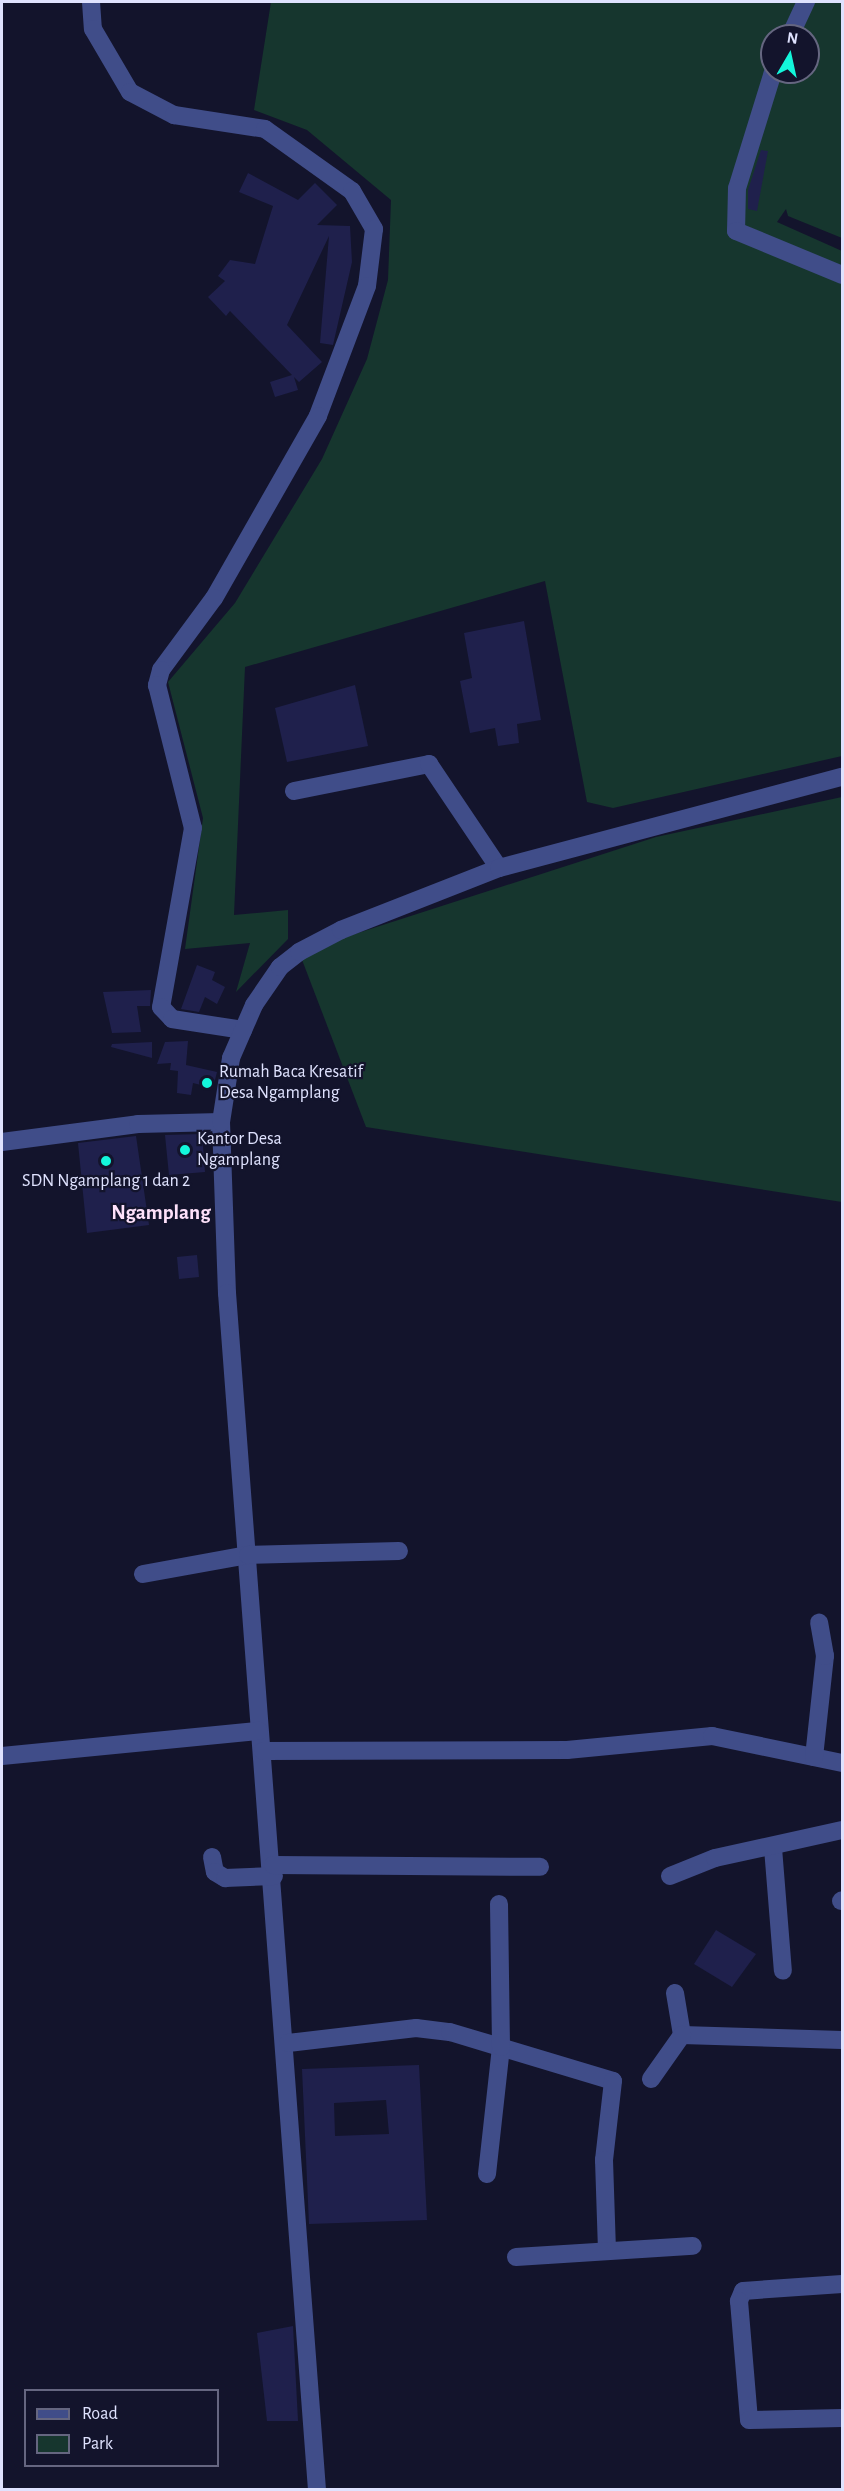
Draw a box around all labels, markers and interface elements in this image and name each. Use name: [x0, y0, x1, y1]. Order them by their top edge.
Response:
north arrow: [760, 24, 820, 84]
text: N: [786, 29, 799, 47]
place label: Rumah Baca Kresatif Desa Ngamplang: [219, 1062, 363, 1104]
marker: Rumah Baca Kresatif Desa Ngamplang: [200, 1076, 214, 1090]
place label: Kantor Desa Ngamplang: [197, 1129, 282, 1172]
marker: Kantor Desa Ngamplang: [178, 1143, 192, 1157]
marker: SDN Ngamplang 1 dan 2: [99, 1154, 113, 1168]
place label: SDN Ngamplang 1 dan 2: [22, 1170, 190, 1192]
district label: Ngamplang: [111, 1200, 211, 1226]
legend: [24, 2389, 219, 2467]
text: Road: [82, 2405, 118, 2423]
text: Park: [82, 2435, 113, 2453]

